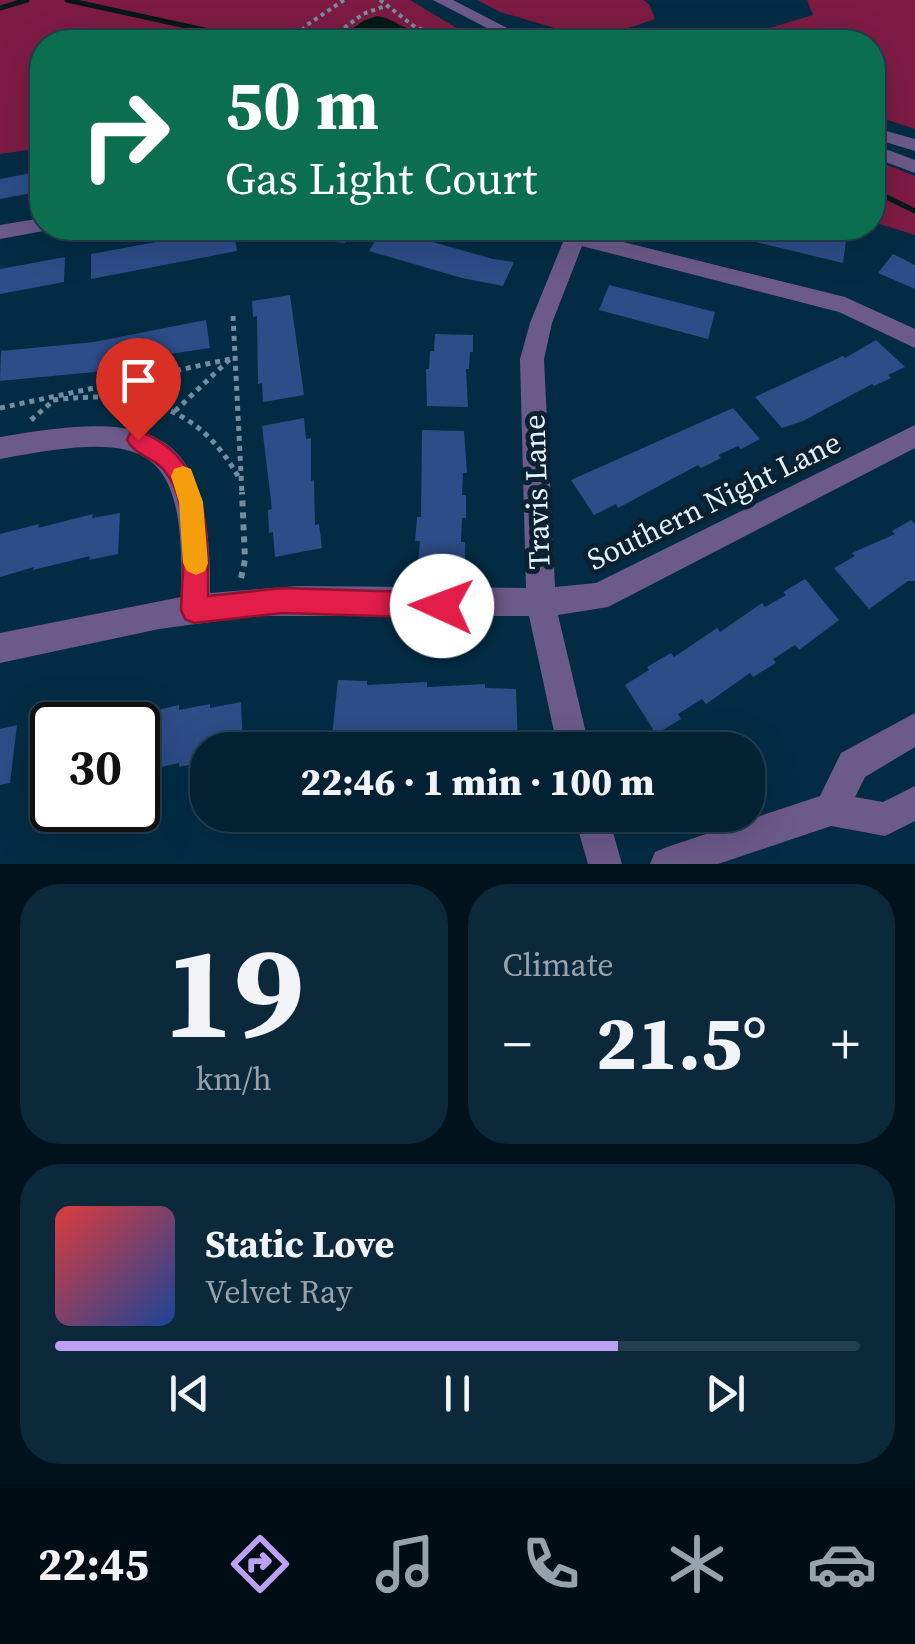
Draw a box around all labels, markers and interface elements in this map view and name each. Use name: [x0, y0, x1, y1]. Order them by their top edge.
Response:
text: 50 m: [225, 56, 379, 152]
icon: right: [60, 70, 190, 200]
text: Gas Light Court: [225, 147, 537, 209]
pin: [96, 338, 181, 441]
icon: arrive: [111, 353, 166, 408]
street label: Travis Lane: [513, 414, 560, 570]
street label: Southern Night Lane: [580, 421, 847, 580]
position arrow: [390, 554, 494, 658]
speed limit sign: 30: [30, 702, 160, 832]
text: 22:46 · 1 min · 100 m: [300, 756, 655, 808]
text: 19: [163, 902, 304, 1081]
text: Climate: [503, 943, 614, 987]
text: 21.5°: [596, 991, 767, 1094]
text: −: [503, 1006, 532, 1081]
text: +: [831, 1006, 860, 1081]
text: km/h: [196, 1057, 272, 1101]
text: Static Love: [205, 1218, 394, 1270]
text: Velvet Ray: [205, 1270, 352, 1314]
icon: previous: [162, 1366, 217, 1421]
icon: pause: [430, 1366, 485, 1421]
icon: next: [698, 1366, 753, 1421]
icon: directions: [225, 1529, 295, 1599]
icon: music: [370, 1529, 440, 1599]
icon: phone: [516, 1529, 586, 1599]
icon: climate: [662, 1529, 732, 1599]
icon: car: [807, 1529, 877, 1599]
text: 22:45: [38, 1533, 149, 1595]

